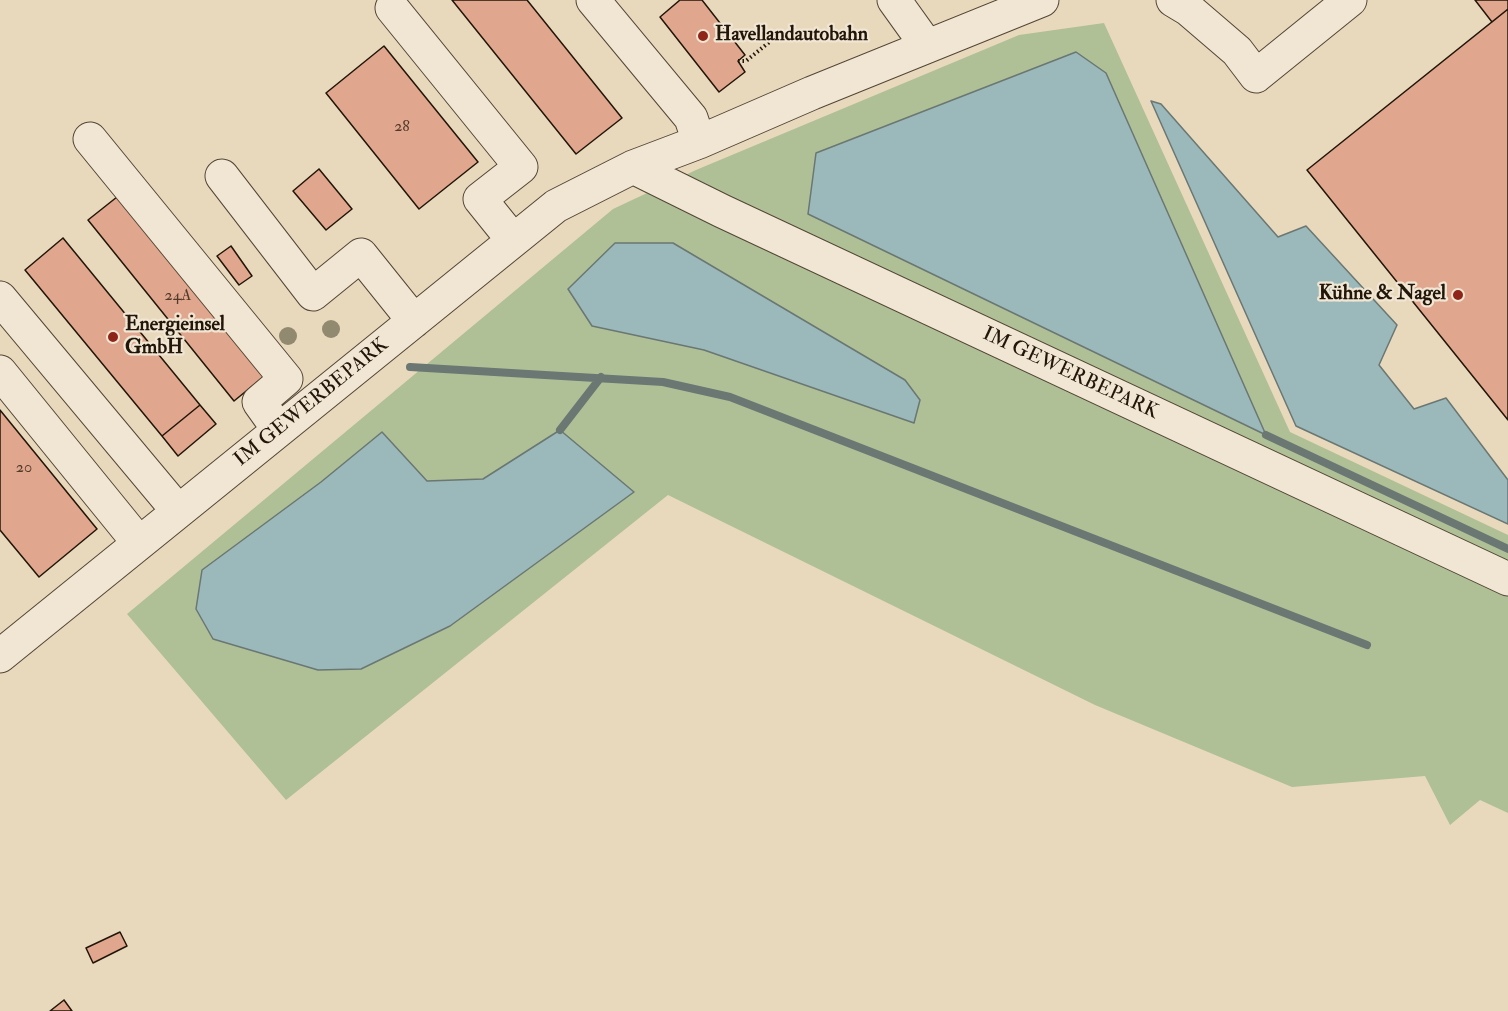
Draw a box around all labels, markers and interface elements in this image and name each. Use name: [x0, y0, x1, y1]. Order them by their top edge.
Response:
place label: Havellandautobahn: [715, 24, 868, 48]
marker: Havellandautobahn: [696, 29, 710, 43]
house number: 28: [394, 118, 410, 138]
place label: Kühne & Nagel: [1319, 283, 1446, 307]
house number: 24A: [165, 287, 191, 307]
marker: Kühne & Nagel: [1451, 288, 1465, 302]
place label: Energieinsel GmbH: [125, 314, 225, 361]
street label: IM GEWERBEPARK: [978, 323, 1162, 425]
marker: Energieinsel GmbH: [106, 330, 120, 344]
street label: IM GEWERBEPARK: [230, 333, 394, 473]
house number: 20: [16, 459, 32, 479]

